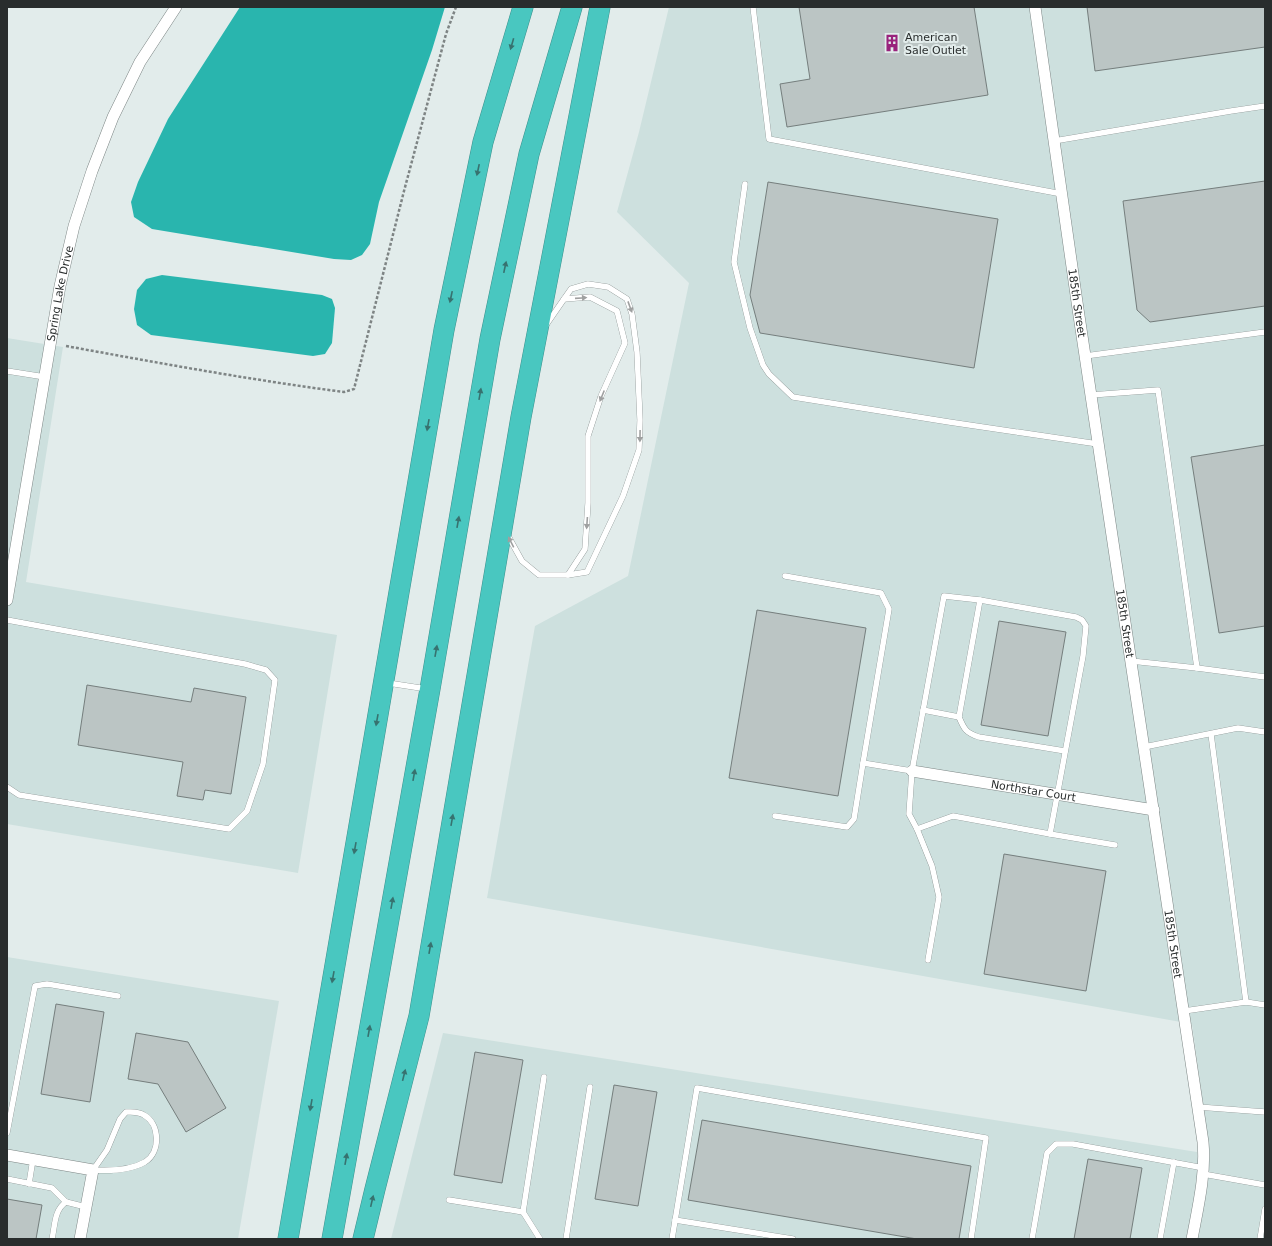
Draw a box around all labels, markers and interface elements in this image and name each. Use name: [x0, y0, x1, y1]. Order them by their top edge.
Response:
place label: American Sale Outlet: [905, 31, 967, 57]
building icon: American Sale Outlet: [882, 33, 902, 53]
one-way arrow: [509, 39, 515, 51]
one-way arrow: [474, 163, 480, 176]
street label: Spring Lake Drive: [45, 244, 76, 343]
one-way arrow: [502, 261, 508, 273]
street label: 185th Street: [1065, 268, 1088, 339]
one-way arrow: [447, 291, 453, 303]
one-way arrow: [575, 294, 587, 301]
one-way arrow: [627, 301, 633, 313]
one-way arrow: [477, 388, 483, 400]
one-way arrow: [599, 390, 605, 401]
one-way arrow: [425, 419, 431, 431]
one-way arrow: [636, 430, 643, 442]
one-way arrow: [455, 516, 461, 529]
one-way arrow: [583, 517, 590, 529]
one-way arrow: [508, 536, 515, 547]
street label: 185th Street: [1113, 588, 1136, 659]
one-way arrow: [433, 644, 439, 657]
one-way arrow: [374, 714, 380, 726]
one-way arrow: [412, 769, 418, 781]
street label: Northstar Court: [990, 778, 1077, 804]
one-way arrow: [449, 813, 455, 826]
one-way arrow: [352, 842, 358, 855]
one-way arrow: [389, 897, 395, 909]
street label: 185th Street: [1161, 909, 1184, 980]
one-way arrow: [428, 942, 434, 954]
one-way arrow: [330, 971, 336, 983]
one-way arrow: [366, 1025, 372, 1037]
one-way arrow: [401, 1069, 407, 1081]
one-way arrow: [308, 1099, 314, 1111]
one-way arrow: [343, 1153, 349, 1165]
one-way arrow: [370, 1195, 376, 1207]

